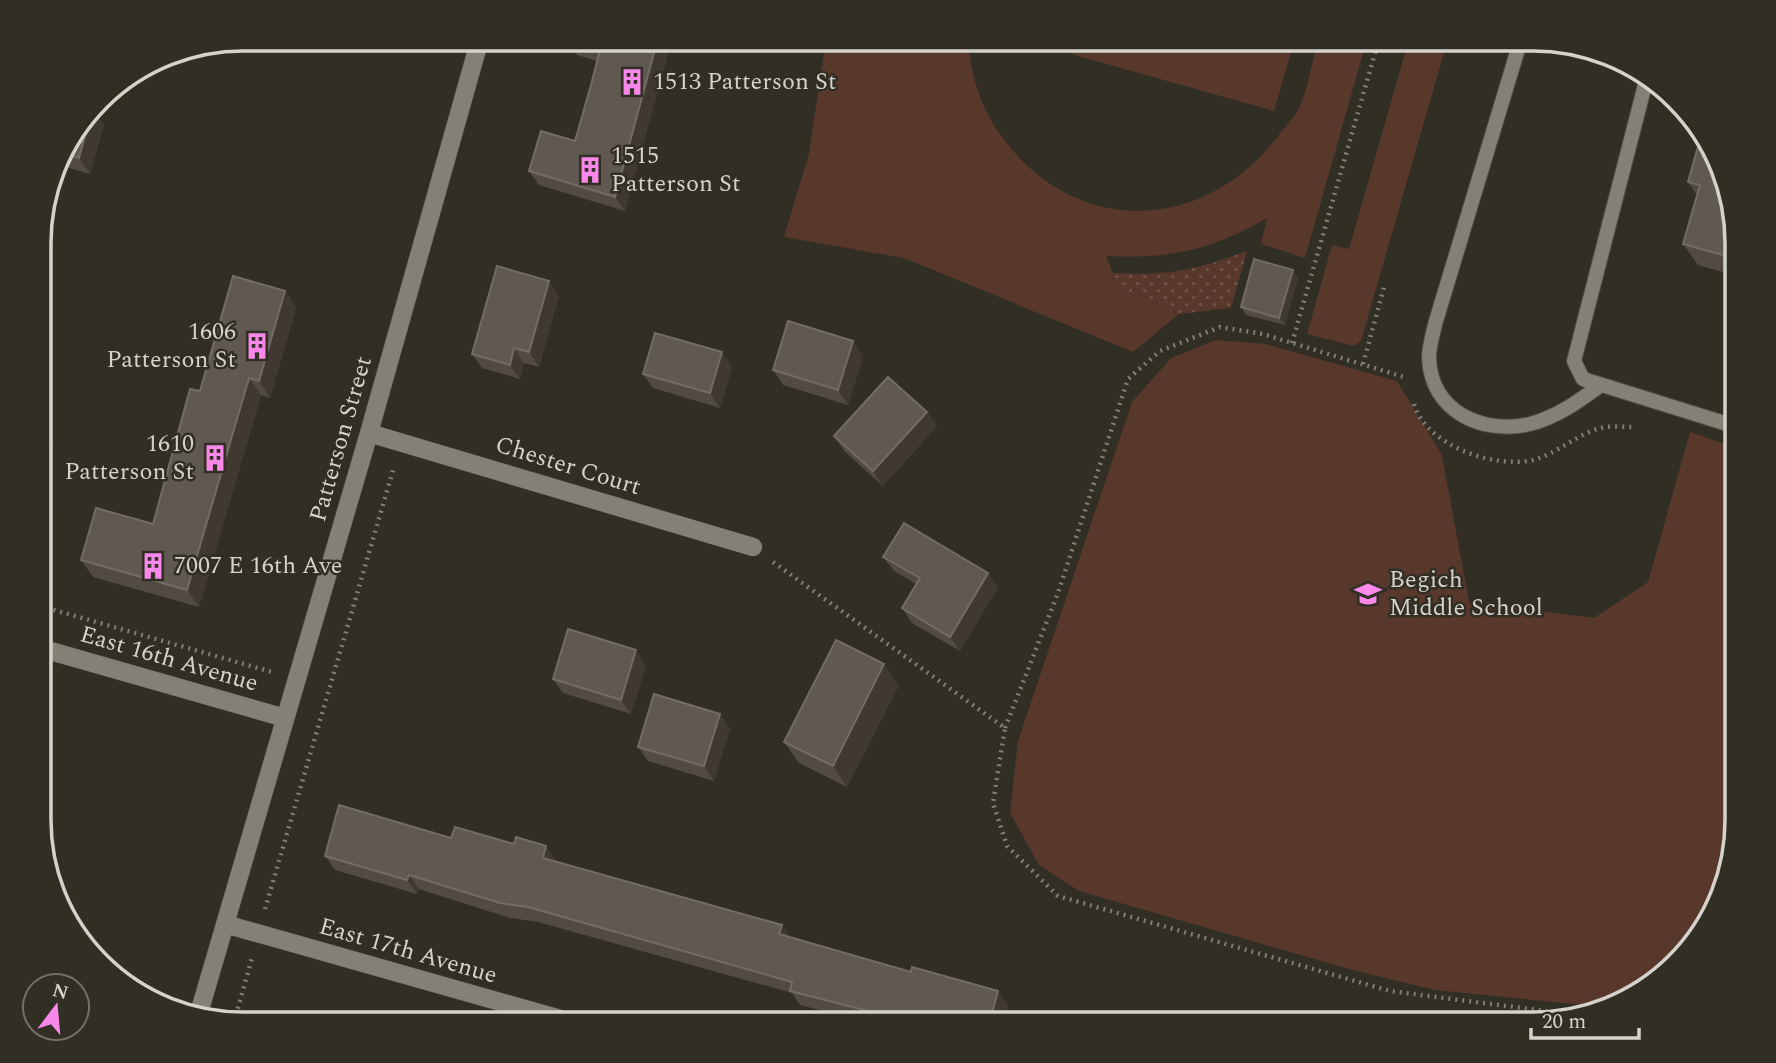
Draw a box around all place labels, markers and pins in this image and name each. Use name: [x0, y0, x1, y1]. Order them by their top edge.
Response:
place label: 1513 Patterson St: [653, 64, 836, 100]
building icon: 1513 Patterson St: [617, 67, 647, 97]
place label: 1515 Patterson St: [611, 138, 740, 202]
building icon: 1515 Patterson St: [575, 155, 605, 185]
place label: 1606 Patterson St: [107, 314, 236, 378]
building icon: 1606 Patterson St: [242, 331, 272, 361]
place label: 1610 Patterson St: [65, 426, 194, 490]
building icon: 1610 Patterson St: [200, 443, 230, 473]
place label: 7007 E 16th Ave: [174, 548, 342, 584]
building icon: 7007 E 16th Ave: [138, 551, 168, 581]
place label: Begich Middle School: [1389, 562, 1543, 626]
school or university icon: Begich Middle School: [1353, 579, 1383, 609]

